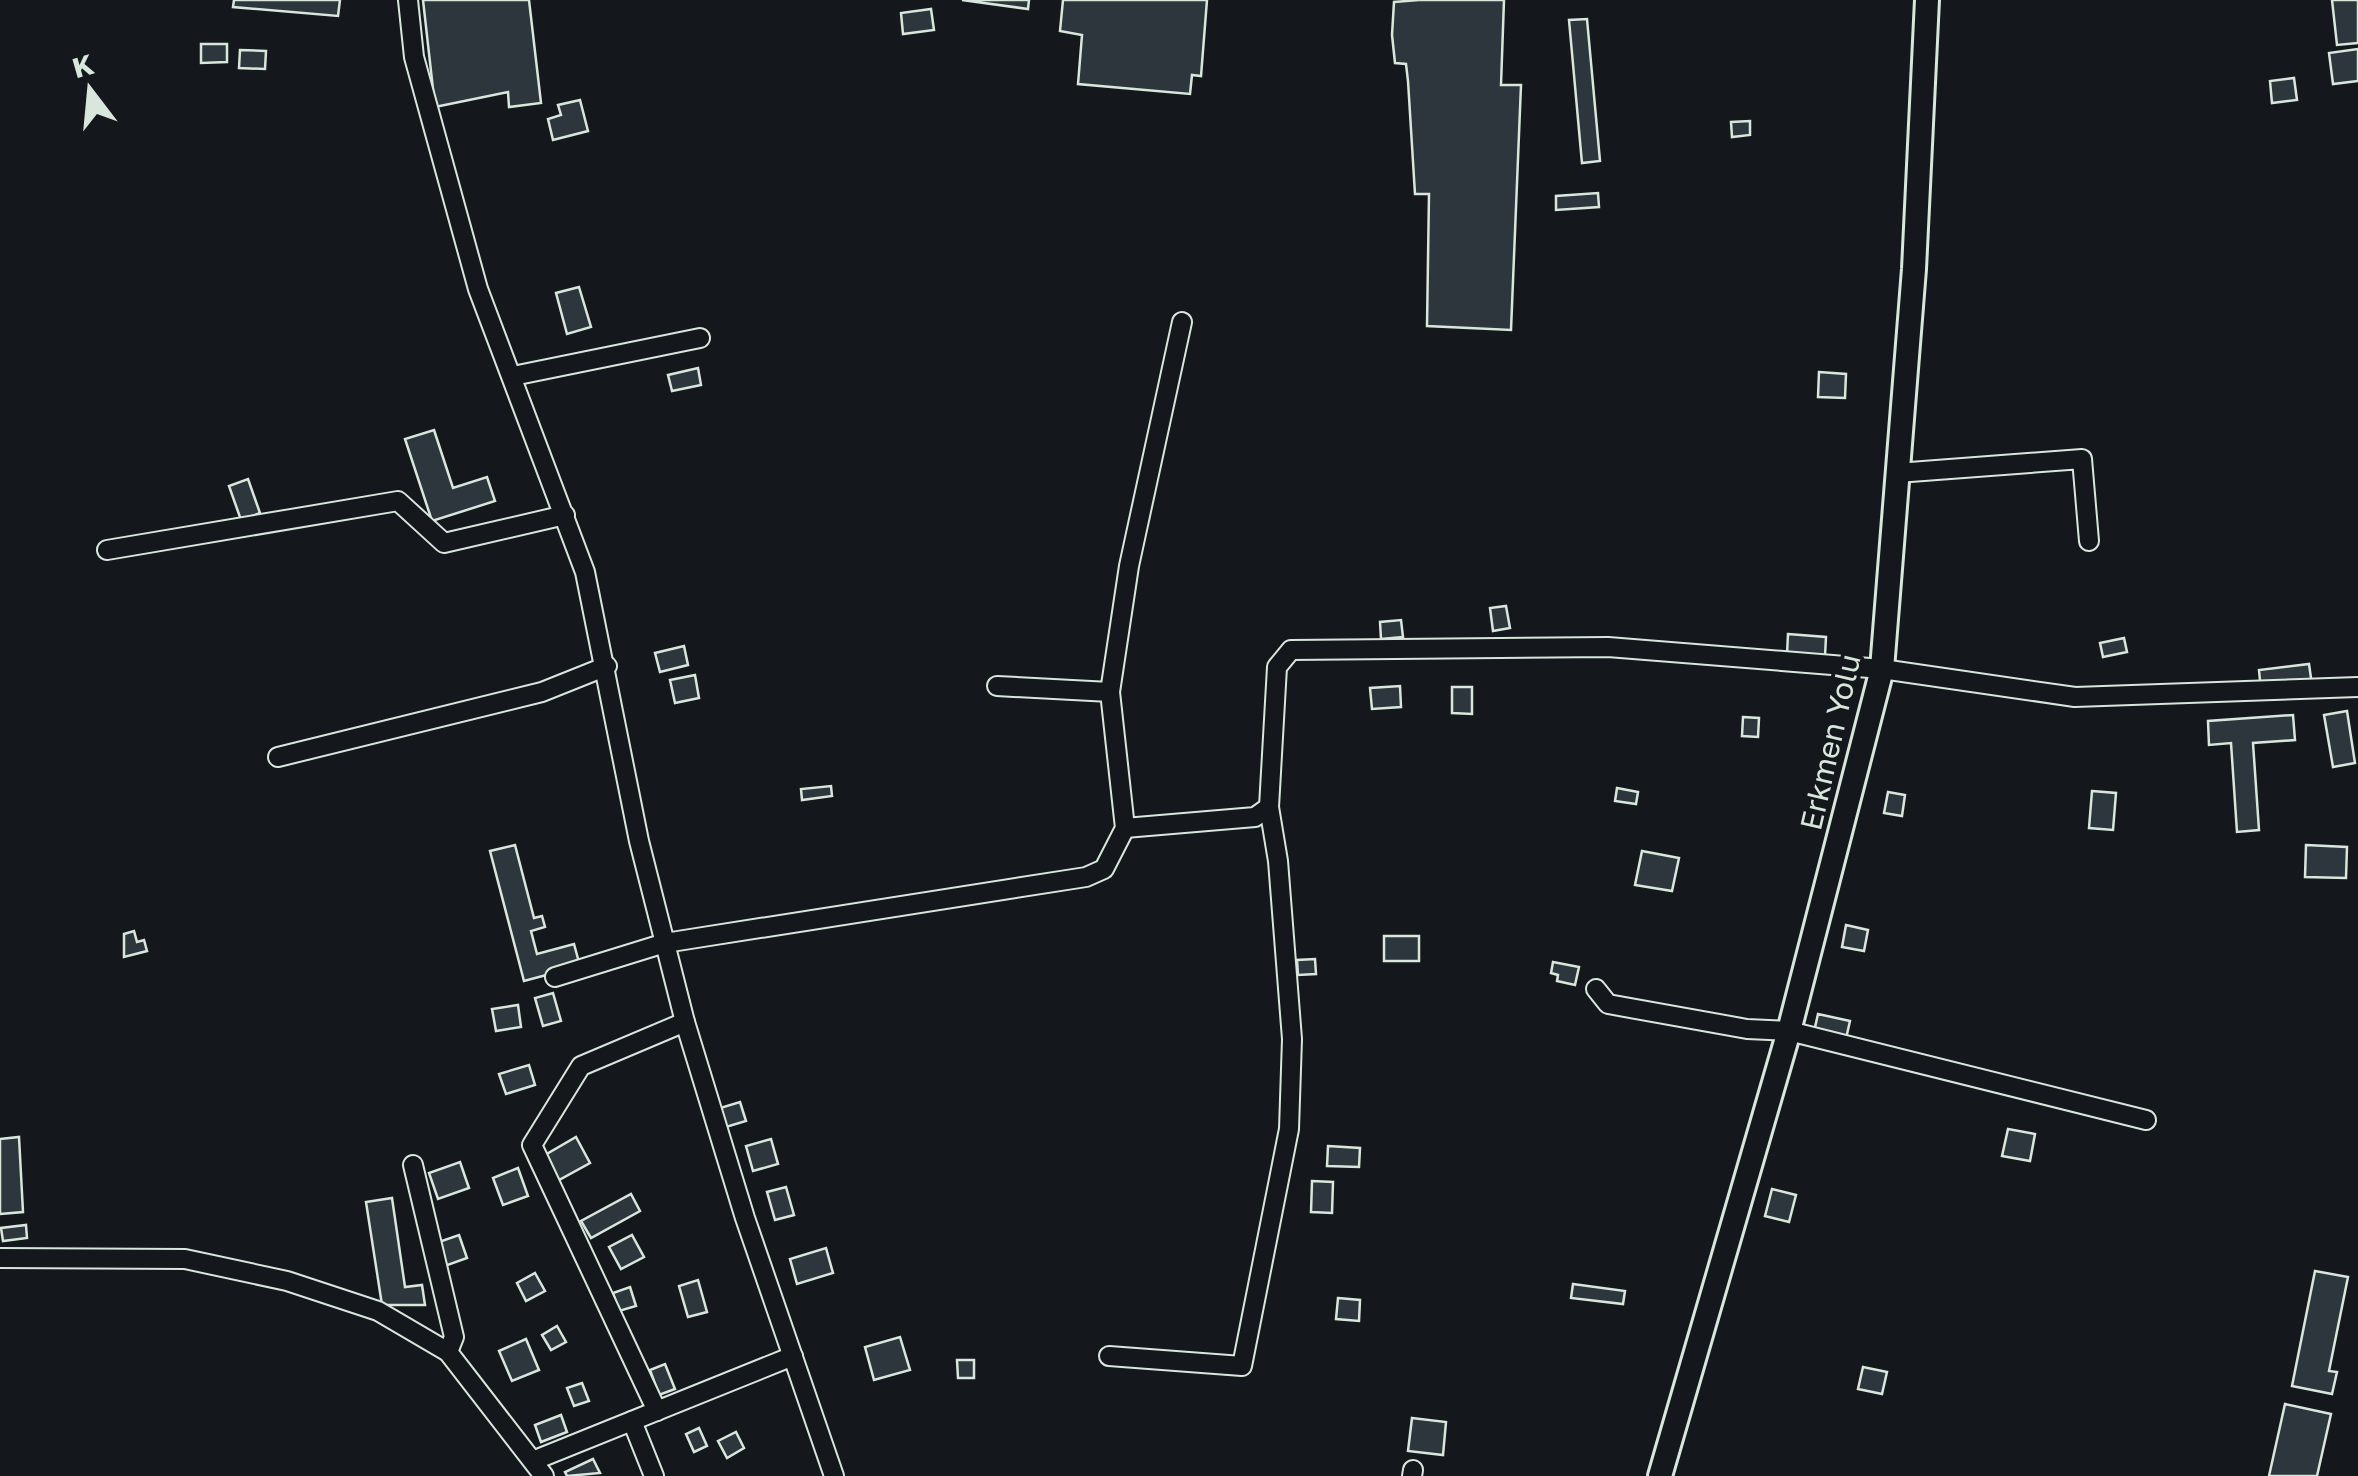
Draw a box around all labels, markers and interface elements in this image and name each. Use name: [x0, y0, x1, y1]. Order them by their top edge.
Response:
north arrow: [40, 40, 140, 140]
text: K: [69, 47, 97, 84]
street label: Erkmen Yolu: [1792, 651, 1868, 833]

